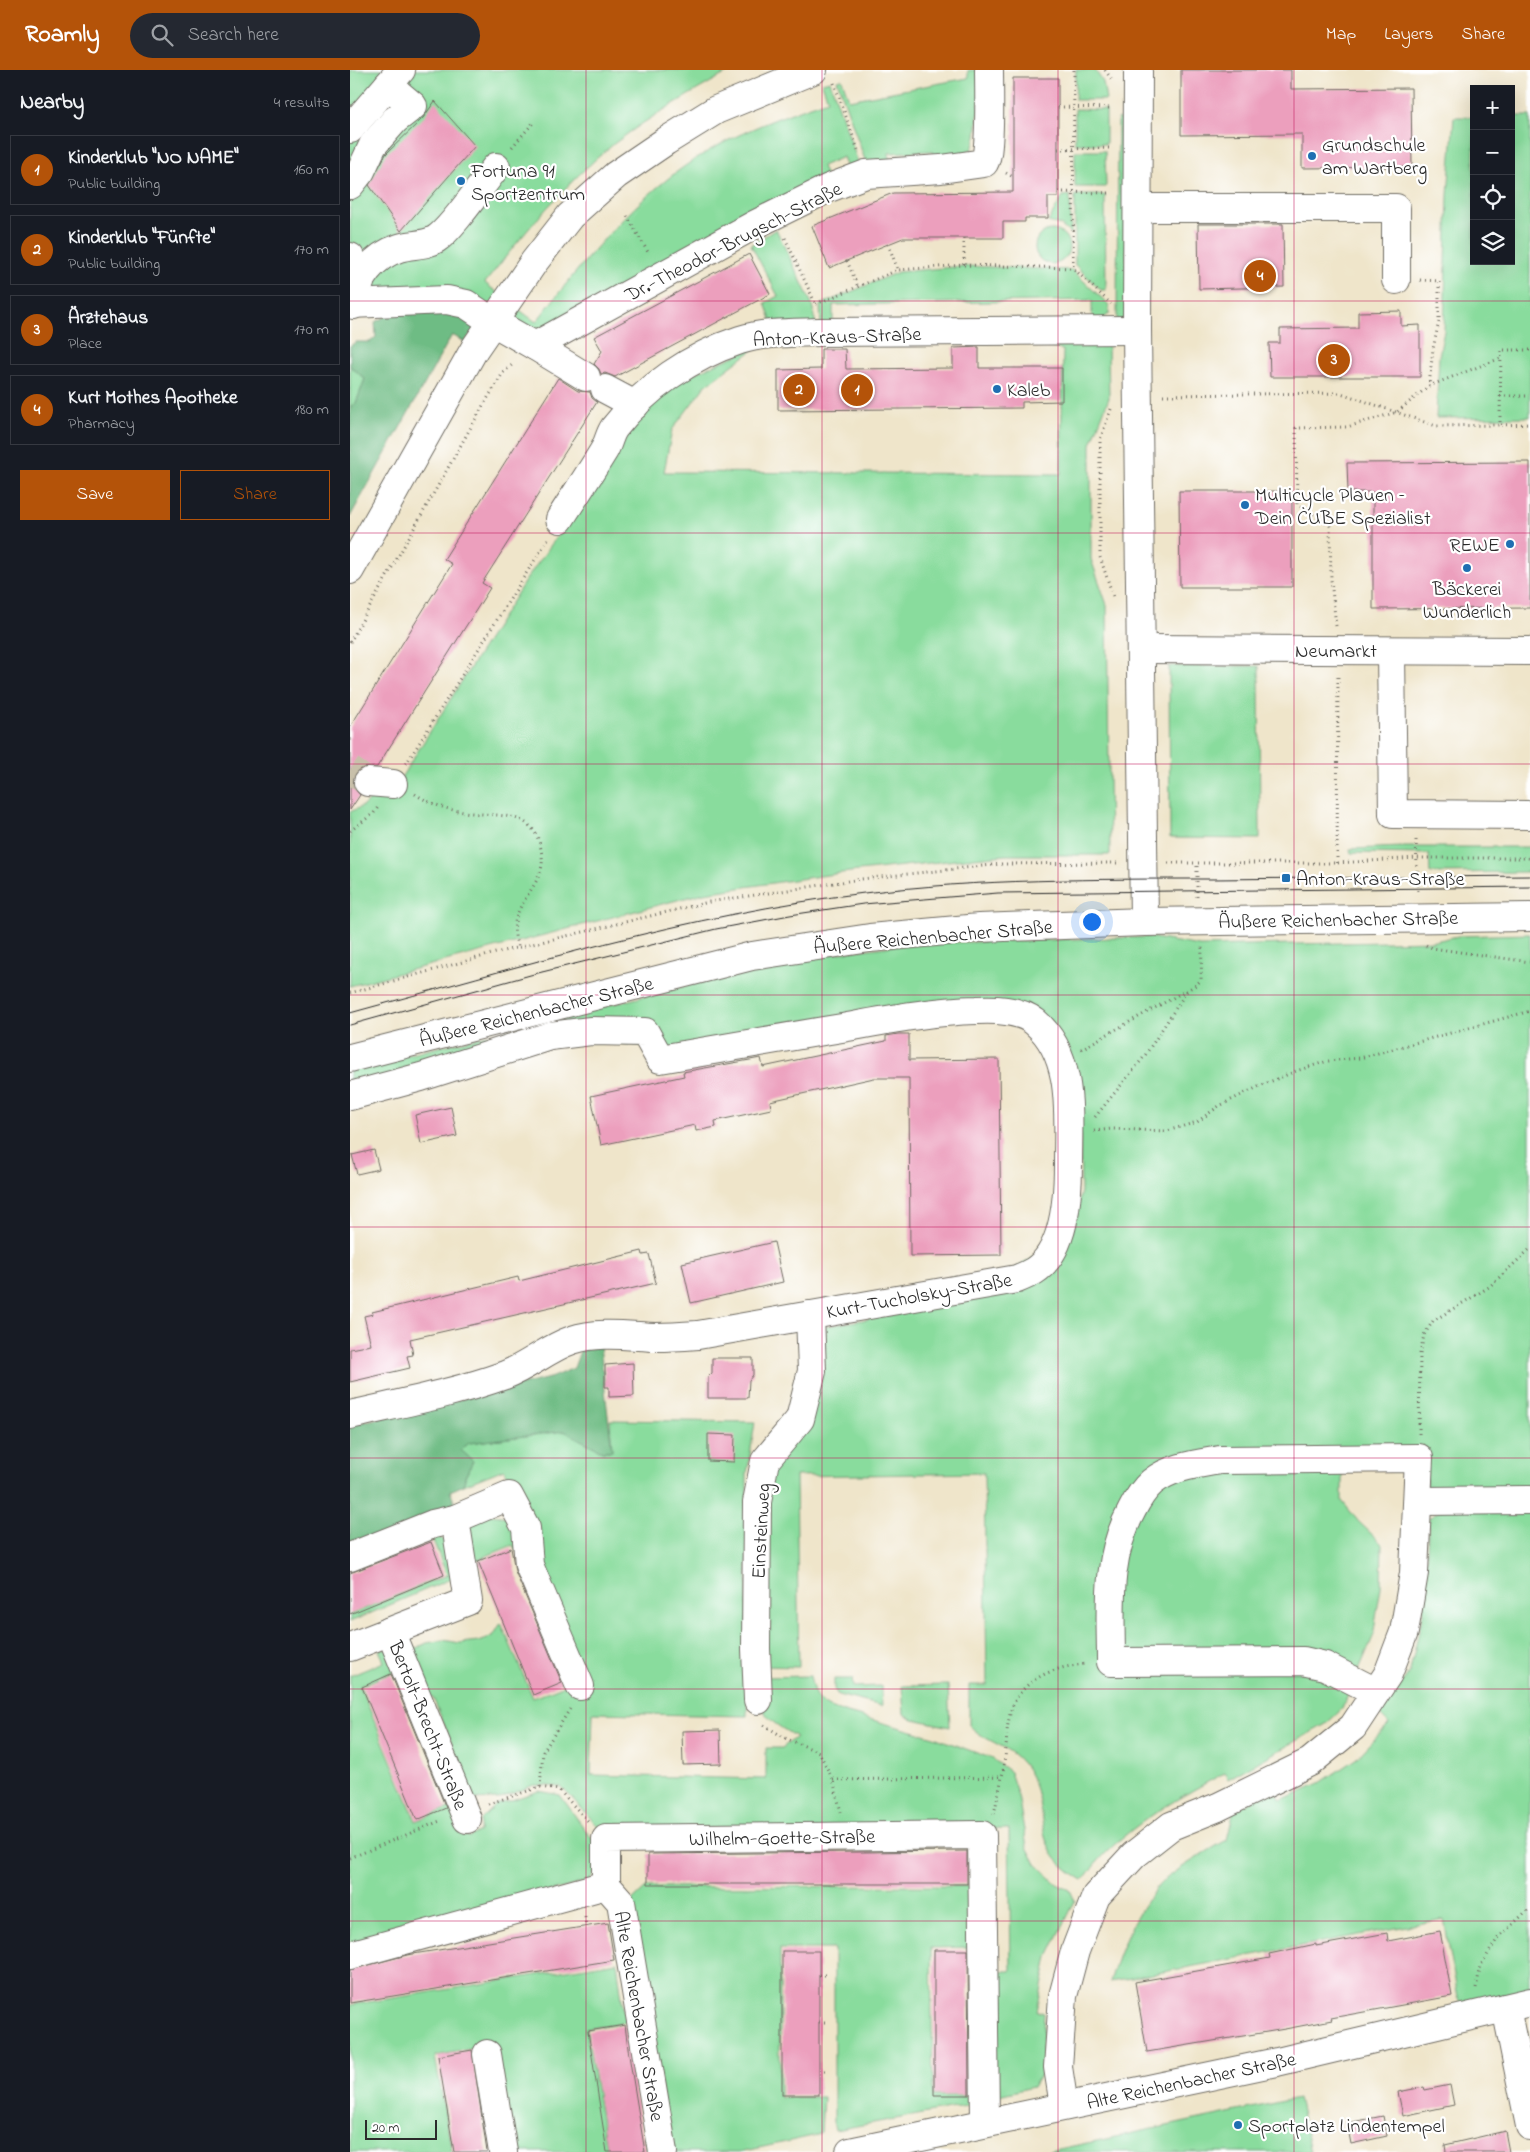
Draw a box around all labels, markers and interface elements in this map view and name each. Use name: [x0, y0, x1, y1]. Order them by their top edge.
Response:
search box: [130, 13, 480, 58]
text: Roamly: [25, 18, 100, 53]
icon: search: [148, 21, 176, 49]
text: Search here: [188, 22, 279, 49]
text: Map: [1326, 22, 1356, 48]
text: Layers: [1384, 22, 1434, 48]
text: Share: [1462, 22, 1505, 48]
map controls: [1470, 85, 1515, 265]
button: +: [1470, 85, 1515, 130]
text: Nearby: [20, 88, 84, 118]
text: 4 results: [274, 91, 330, 115]
button: −: [1470, 130, 1515, 175]
place label: Grundschule am Wartberg: [1322, 132, 1427, 185]
text: Kinderklub "NO NAME": [68, 145, 239, 172]
marker: Grundschule am Wartberg: [1306, 150, 1318, 162]
text: 1: [34, 158, 40, 182]
text: 160 m: [294, 158, 329, 182]
place label: Fortuna 91 Sportzentrum: [470, 158, 585, 210]
text: Public building: [68, 172, 160, 196]
marker: Fortuna 91 Sportzentrum: [455, 175, 467, 187]
button: locate: [1470, 175, 1515, 220]
street label: Dr.-Theodor-Brugsch-Straße: [620, 176, 848, 312]
button: layers: [1470, 220, 1515, 265]
text: Kinderklub "Fünfte": [68, 225, 215, 252]
text: 2: [33, 238, 41, 262]
text: 170 m: [294, 238, 329, 262]
text: Public building: [68, 252, 160, 276]
pin: 4: [1244, 257, 1276, 295]
text: Ärztehaus: [68, 305, 148, 332]
text: 3: [34, 318, 40, 342]
text: 170 m: [294, 318, 329, 342]
street label: Anton-Kraus-Straße: [752, 321, 922, 356]
text: Place: [68, 332, 102, 356]
pin: 3: [1318, 341, 1350, 379]
pin: 2: [783, 371, 815, 409]
pin: 1: [841, 371, 873, 409]
place label: Kaleb: [1007, 377, 1051, 406]
marker: Kaleb: [991, 383, 1003, 395]
text: Kurt Mothes Apotheke: [68, 385, 237, 412]
text: 4: [34, 398, 40, 422]
text: 180 m: [295, 398, 329, 422]
text: Pharmacy: [68, 412, 135, 436]
button: Save: [20, 470, 170, 520]
button: Share: [180, 470, 330, 520]
place label: Multicycle Plauen – Dein CUBE Spezialist: [1254, 482, 1431, 534]
marker: Multicycle Plauen – Dein CUBE Spezialist: [1239, 499, 1251, 511]
place label: REWE: [1449, 532, 1500, 561]
marker: REWE: [1504, 538, 1516, 550]
marker: Bäckerei Wunderlich: [1461, 562, 1473, 574]
place label: Bäckerei Wunderlich: [1423, 576, 1511, 628]
street label: Neumarkt: [1295, 638, 1377, 667]
place label: Anton-Kraus-Straße: [1296, 866, 1464, 895]
marker: Anton-Kraus-Straße: [1280, 872, 1292, 884]
street label: Äußere Reichenbacher Straße: [1218, 905, 1458, 938]
your location: [1079, 909, 1105, 935]
street label: Äußere Reichenbacher Straße: [812, 914, 1054, 963]
street label: Äußere Reichenbacher Straße: [417, 970, 657, 1057]
street label: Kurt-Tucholsky-Straße: [824, 1267, 1015, 1328]
street label: Einsteinweg: [746, 1482, 780, 1580]
street label: Bertolt-Brecht-Straße: [379, 1636, 474, 1815]
street label: Wilhelm-Goette-Straße: [689, 1823, 875, 1856]
street label: Alte Reichenbacher Straße: [605, 1909, 670, 2124]
street label: Alte Reichenbacher Straße: [1084, 2046, 1299, 2119]
place label: Sportplatz Lindentempel: [1248, 2113, 1445, 2142]
scale bar: [365, 2117, 438, 2140]
text: 20 m: [372, 2118, 399, 2139]
marker: Sportplatz Lindentempel: [1232, 2119, 1244, 2131]

